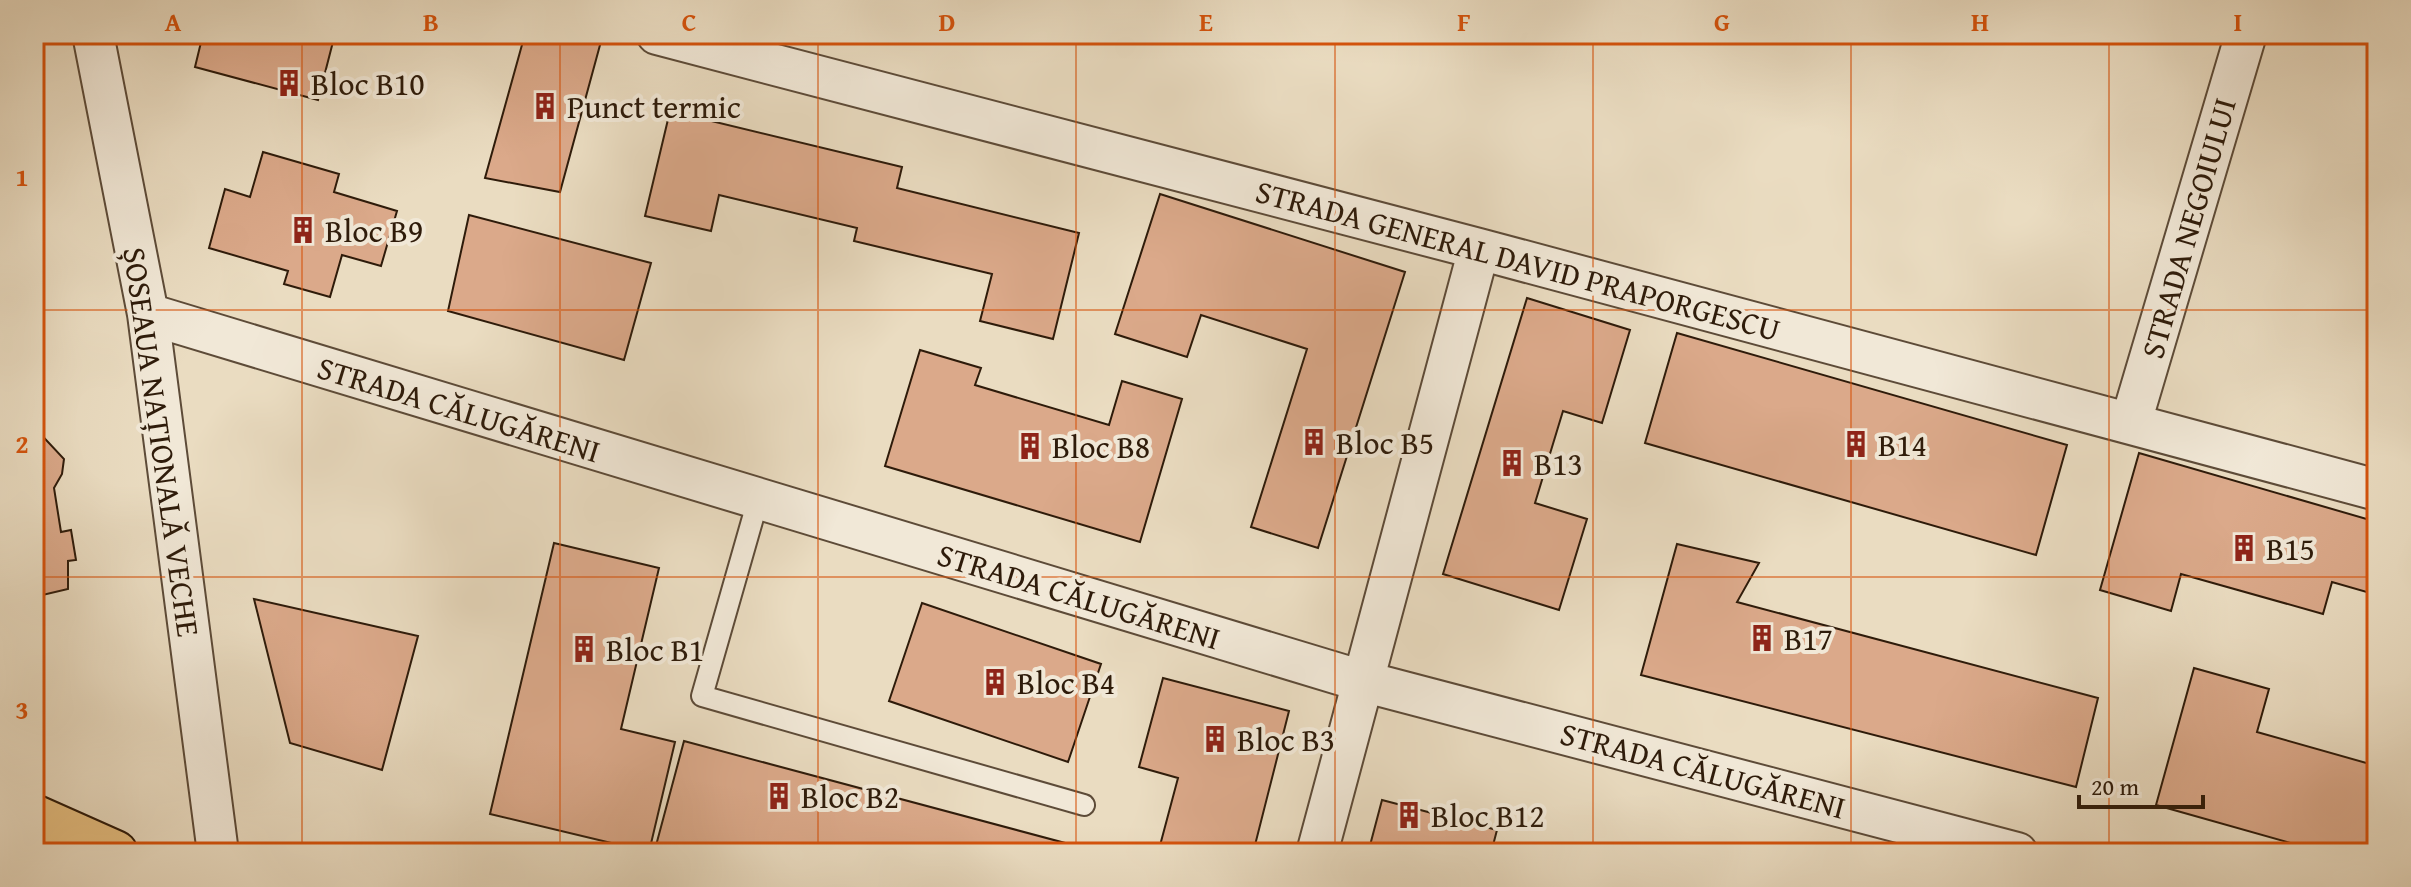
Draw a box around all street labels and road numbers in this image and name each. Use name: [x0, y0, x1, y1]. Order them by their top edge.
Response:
street label: STRADA NEGOIULUI: [2128, 92, 2248, 364]
street label: STRADA GENERAL DAVID PRAPORGESCU: [1251, 167, 1785, 353]
street label: ȘOSEAUA NAȚIONALĂ VECHE: [111, 244, 213, 640]
street label: STRADA CĂLUGĂRENI: [312, 344, 606, 474]
street label: STRADA CĂLUGĂRENI: [932, 531, 1226, 661]
street label: STRADA CĂLUGĂRENI: [1555, 709, 1851, 831]

